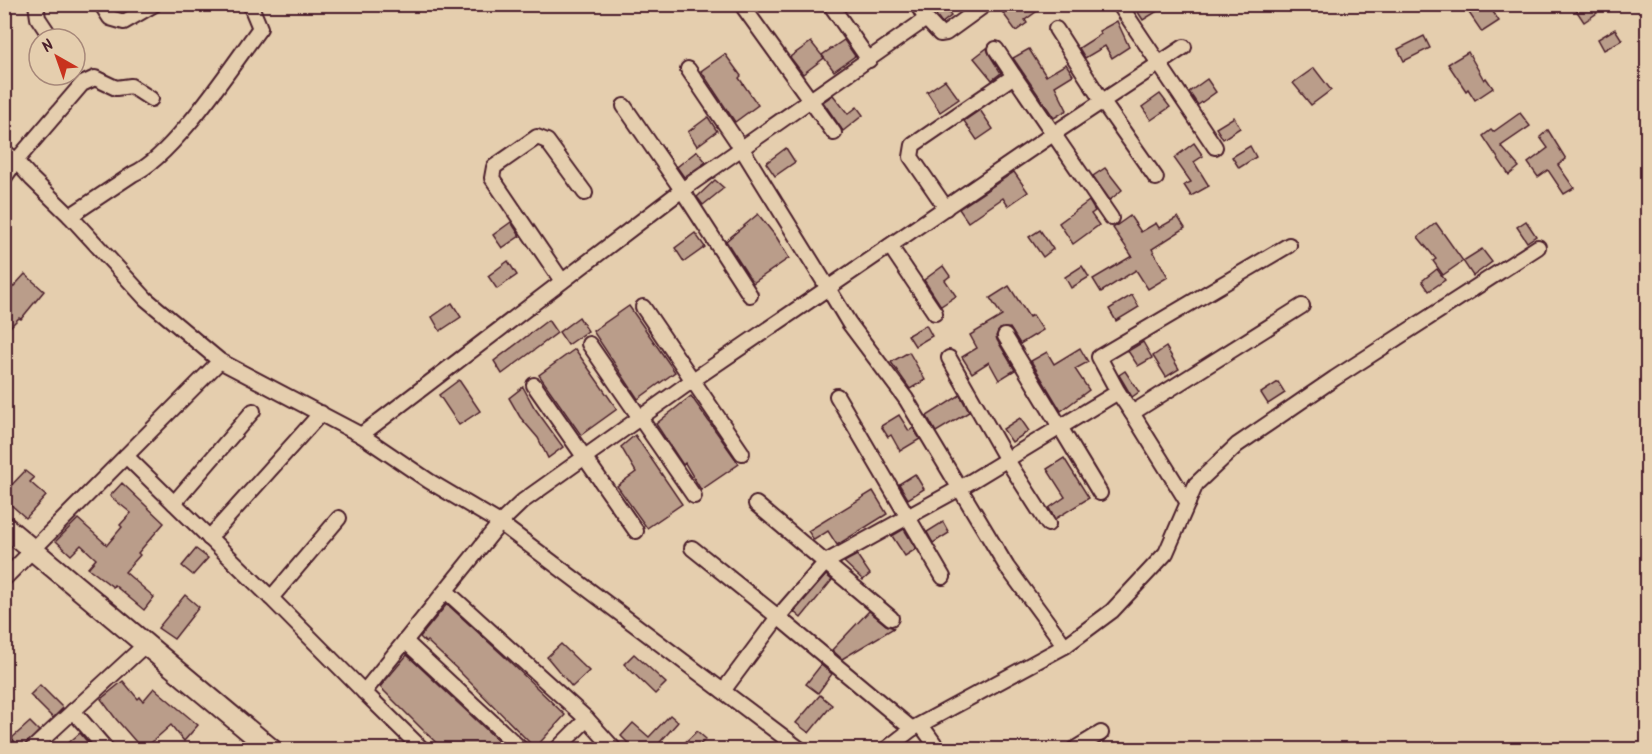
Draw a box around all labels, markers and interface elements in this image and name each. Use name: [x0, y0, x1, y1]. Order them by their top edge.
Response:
north arrow: [27, 27, 87, 87]
text: N: [36, 34, 60, 59]

